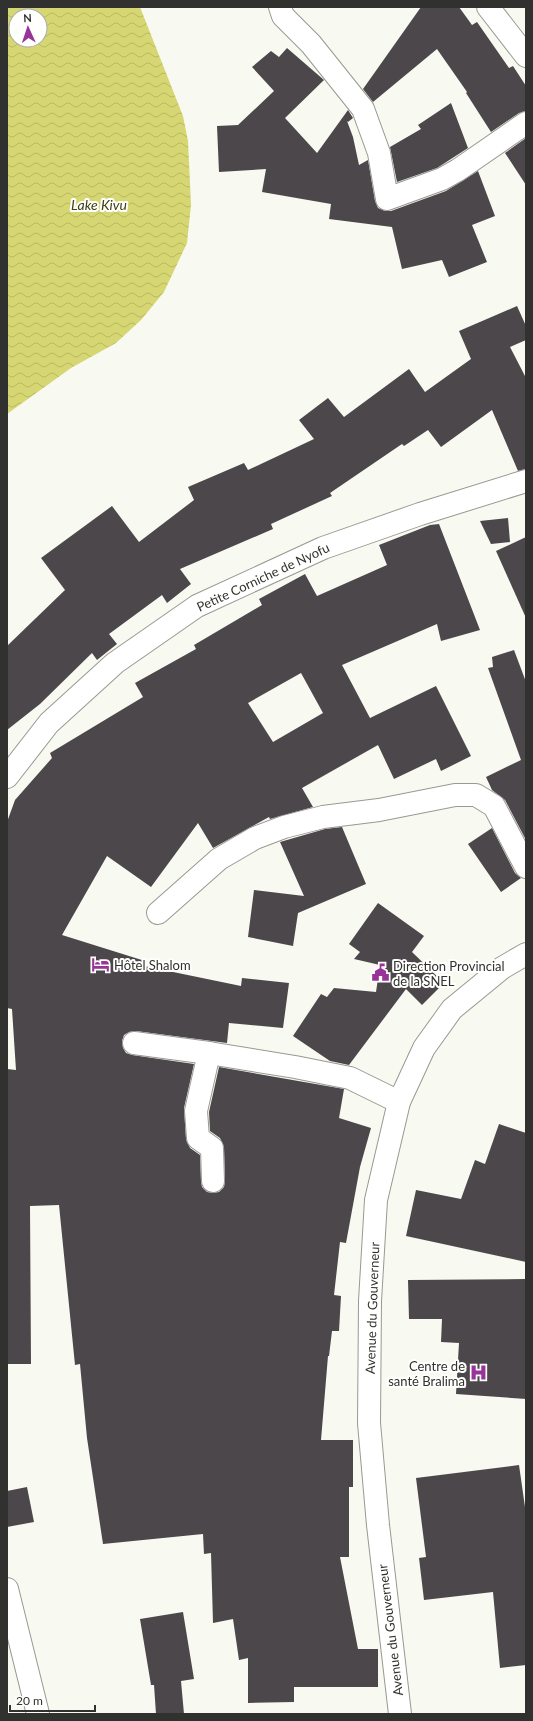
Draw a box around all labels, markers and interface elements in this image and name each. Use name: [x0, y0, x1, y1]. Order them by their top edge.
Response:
north arrow: [8, 8, 48, 48]
text: N: [23, 11, 32, 24]
water label: Lake Kivu: [71, 196, 127, 213]
street label: Petite Corniche de Nyofu: [194, 539, 332, 615]
hotel icon: Hôtel Shalom: [91, 955, 111, 975]
place label: Hôtel Shalom: [114, 957, 191, 973]
place label: Direction Provincial de la SNEL: [393, 958, 505, 989]
public building icon: Direction Provincial de la SNEL: [370, 963, 390, 983]
street label: Avenue du Gouverneur: [362, 1241, 382, 1374]
place label: Centre de santé Bralima: [388, 1358, 465, 1389]
hospital icon: Centre de santé Bralima: [468, 1363, 488, 1383]
street label: Avenue du Gouverneur: [374, 1563, 406, 1697]
scale bar: [10, 1687, 95, 1713]
text: 20 m: [16, 1693, 43, 1708]

